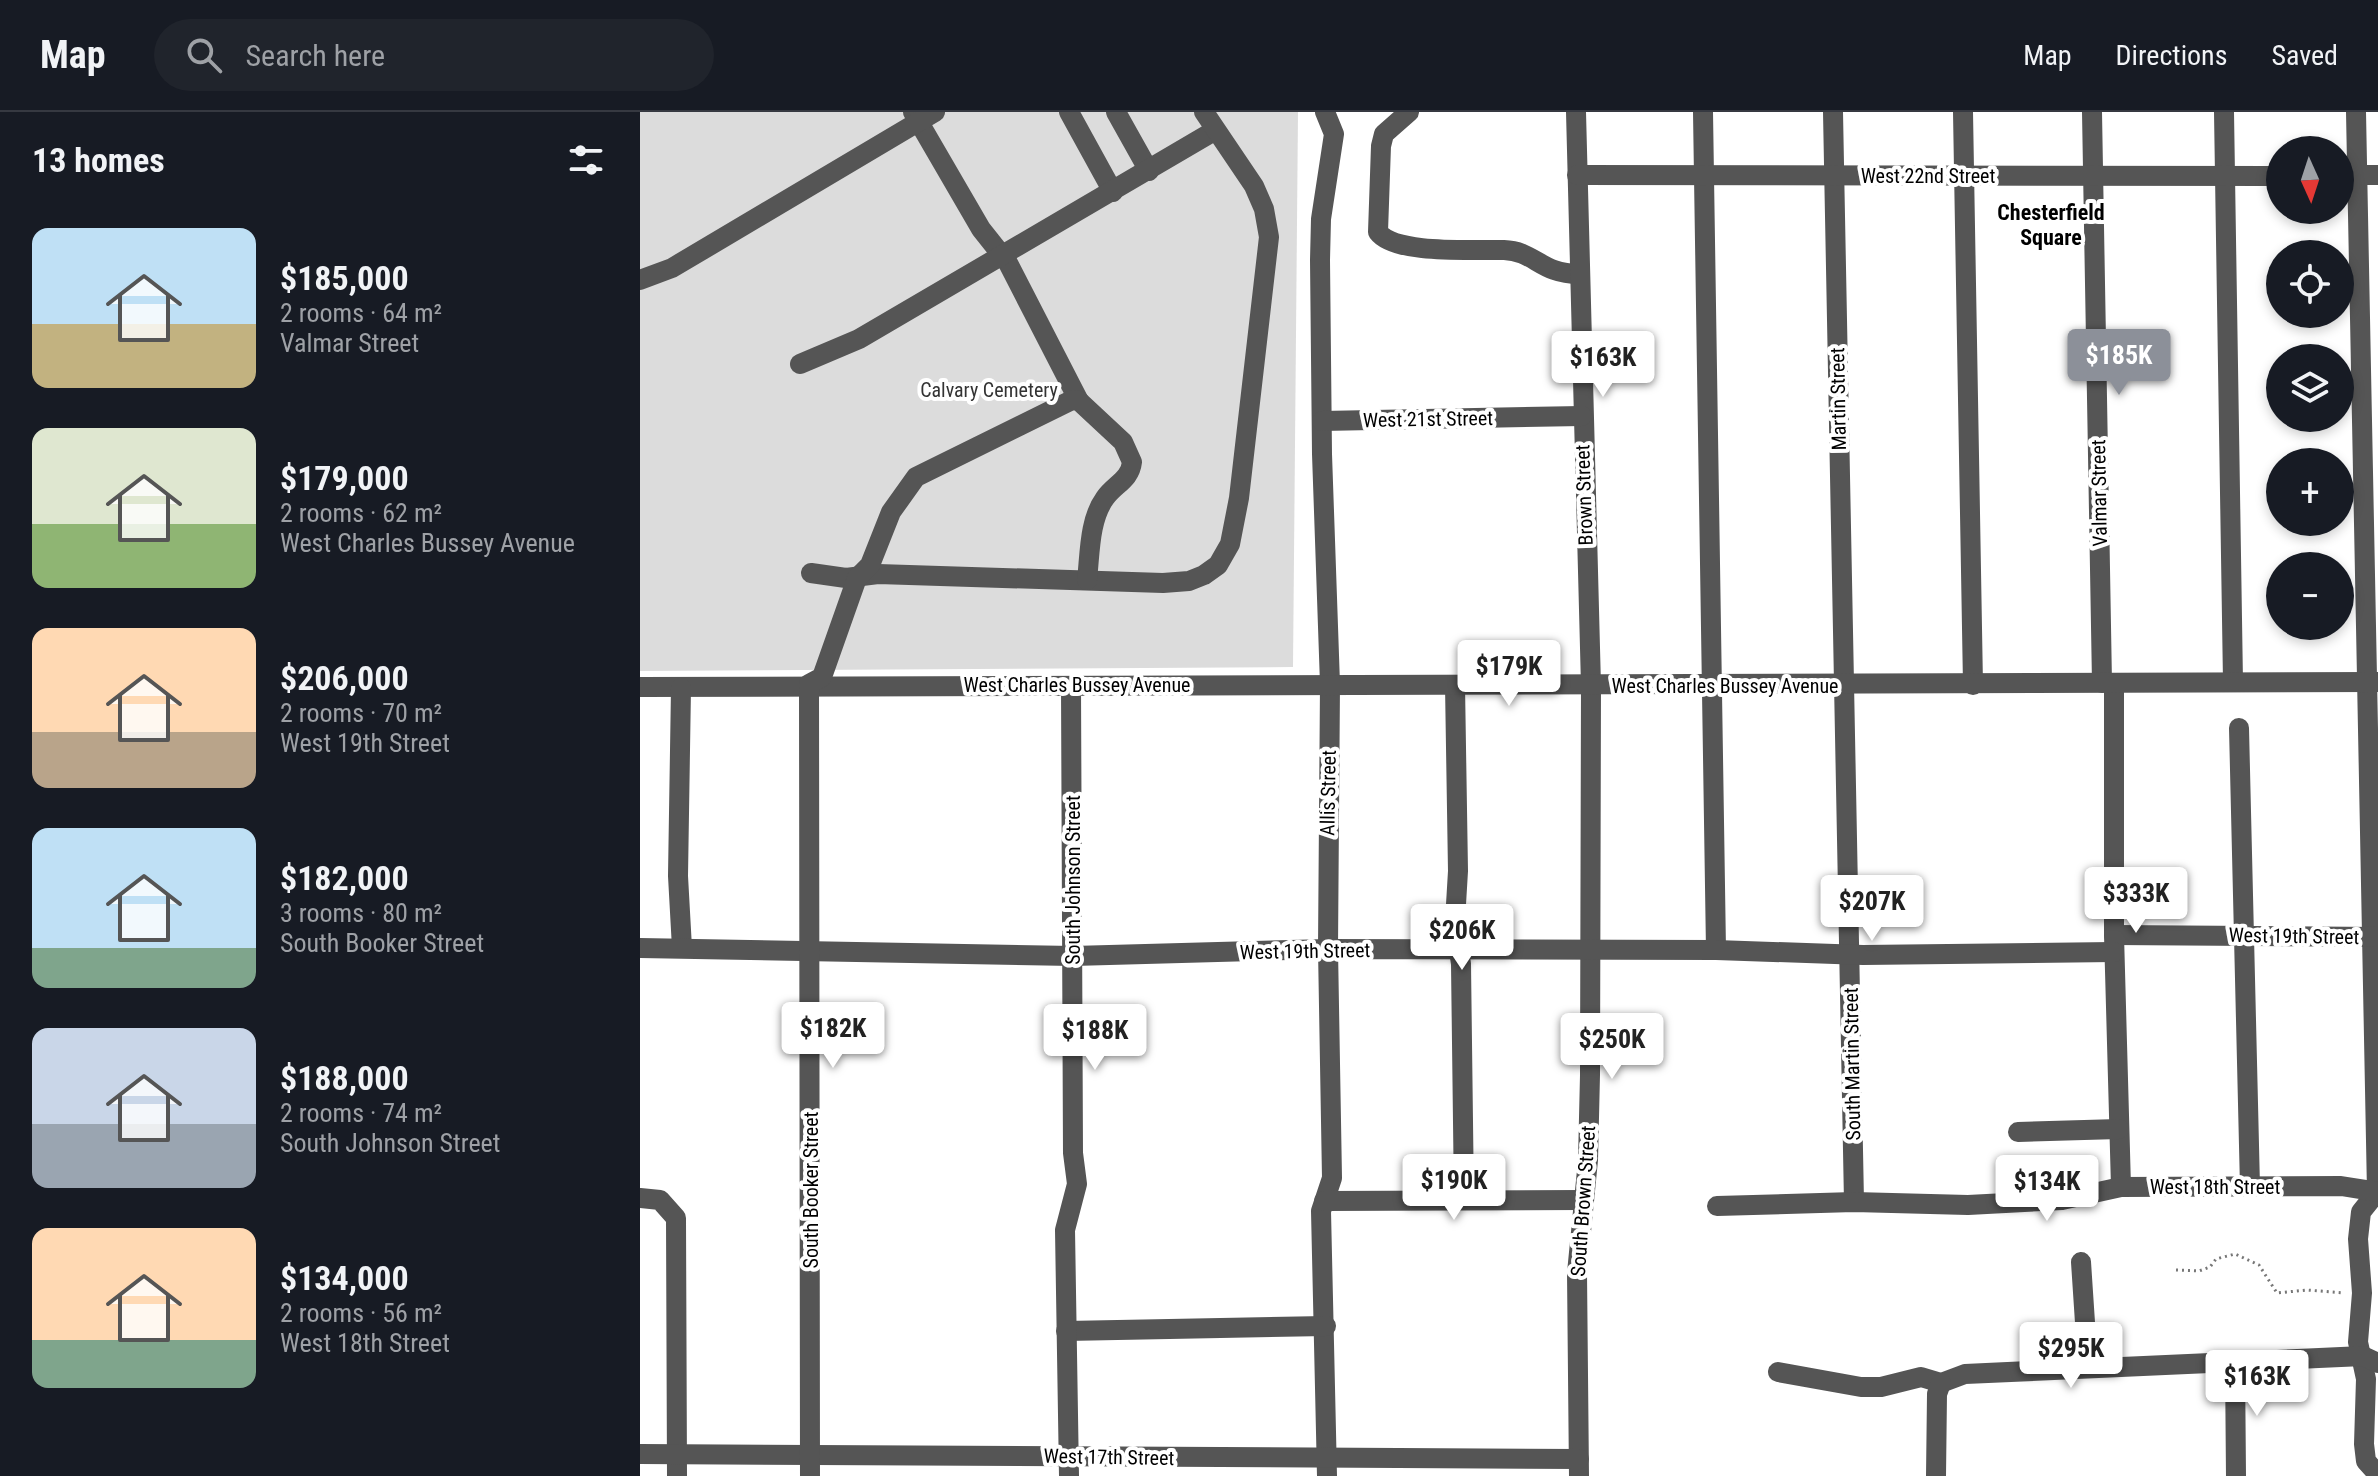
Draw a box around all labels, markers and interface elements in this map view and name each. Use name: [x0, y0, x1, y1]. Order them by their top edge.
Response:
search box: [154, 19, 714, 91]
text: Map: [40, 33, 106, 77]
icon: search: [182, 33, 226, 77]
text: Search here: [246, 38, 385, 73]
text: Map: [2023, 39, 2072, 72]
text: Directions: [2116, 39, 2227, 72]
text: Saved: [2271, 39, 2338, 72]
north arrow: [2266, 136, 2354, 224]
map controls: [2266, 136, 2354, 640]
icon: filters: [564, 138, 608, 182]
text: 13 homes: [32, 140, 165, 180]
street label: West 22nd Street: [1861, 164, 1995, 188]
district label: Chesterfield Square: [1997, 200, 2105, 250]
button: locate: [2266, 240, 2354, 328]
text: $185,000: [280, 258, 409, 298]
icon: home: [96, 260, 192, 356]
text: 2 rooms · 64 m²: [280, 298, 442, 328]
text: Valmar Street: [280, 328, 419, 358]
pin: $185K: [2063, 329, 2175, 397]
pin: $163K: [1547, 331, 1659, 399]
text: $185K: [2086, 340, 2152, 370]
text: $163K: [1570, 342, 1636, 372]
button: layers: [2266, 344, 2354, 432]
street label: Martin Street: [1825, 347, 1851, 451]
park label: Calvary Cemetery: [920, 378, 1058, 402]
street label: West 21st Street: [1363, 406, 1493, 432]
street label: Valmar Street: [2086, 439, 2112, 547]
street label: Brown Street: [1570, 444, 1598, 546]
button: +: [2266, 448, 2354, 536]
text: $179,000: [280, 458, 409, 498]
icon: home: [96, 460, 192, 556]
text: 2 rooms · 62 m²: [280, 498, 442, 528]
text: West Charles Bussey Avenue: [280, 528, 575, 558]
button: −: [2266, 552, 2354, 640]
pin: $179K: [1453, 640, 1565, 708]
text: $179K: [1476, 651, 1542, 681]
text: $206,000: [280, 658, 409, 698]
icon: home: [96, 660, 192, 756]
street label: West Charles Bussey Avenue: [964, 673, 1190, 697]
street label: West Charles Bussey Avenue: [1612, 674, 1838, 698]
text: 2 rooms · 70 m²: [280, 698, 442, 728]
text: West 19th Street: [280, 728, 450, 758]
street label: Allis Street: [1315, 750, 1341, 836]
street label: South Johnson Street: [1061, 795, 1085, 965]
text: $182,000: [280, 858, 409, 898]
icon: home: [96, 860, 192, 956]
pin: $333K: [2080, 867, 2192, 935]
pin: $207K: [1816, 875, 1928, 943]
text: $333K: [2103, 878, 2169, 908]
text: $207K: [1839, 886, 1905, 916]
text: 3 rooms · 80 m²: [280, 898, 442, 928]
pin: $206K: [1406, 904, 1518, 972]
text: $206K: [1429, 915, 1495, 945]
street label: West 19th Street: [2228, 923, 2360, 949]
text: South Booker Street: [280, 928, 484, 958]
street label: West 19th Street: [1239, 938, 1371, 964]
street label: South Martin Street: [1839, 987, 1865, 1141]
pin: $182K: [777, 1002, 889, 1070]
pin: $188K: [1039, 1004, 1151, 1072]
text: $182K: [800, 1013, 866, 1043]
pin: $250K: [1556, 1013, 1668, 1081]
text: $188K: [1062, 1015, 1128, 1045]
text: $250K: [1579, 1024, 1645, 1054]
text: $188,000: [280, 1058, 409, 1098]
icon: home: [96, 1060, 192, 1156]
text: 2 rooms · 74 m²: [280, 1098, 442, 1128]
street label: South Booker Street: [799, 1111, 823, 1268]
street label: South Brown Street: [1566, 1125, 1600, 1277]
text: South Johnson Street: [280, 1128, 500, 1158]
pin: $190K: [1398, 1154, 1510, 1222]
pin: $134K: [1991, 1155, 2103, 1223]
text: $190K: [1421, 1165, 1487, 1195]
text: $134K: [2014, 1166, 2080, 1196]
street label: West 18th Street: [2150, 1175, 2280, 1199]
text: $134,000: [280, 1258, 409, 1298]
icon: home: [96, 1260, 192, 1356]
text: 2 rooms · 56 m²: [280, 1298, 442, 1328]
pin: $295K: [2015, 1322, 2127, 1390]
text: West 18th Street: [280, 1328, 450, 1358]
text: $295K: [2038, 1333, 2104, 1363]
pin: $163K: [2201, 1350, 2313, 1418]
text: $163K: [2224, 1361, 2290, 1391]
street label: West 17th Street: [1043, 1444, 1175, 1470]

